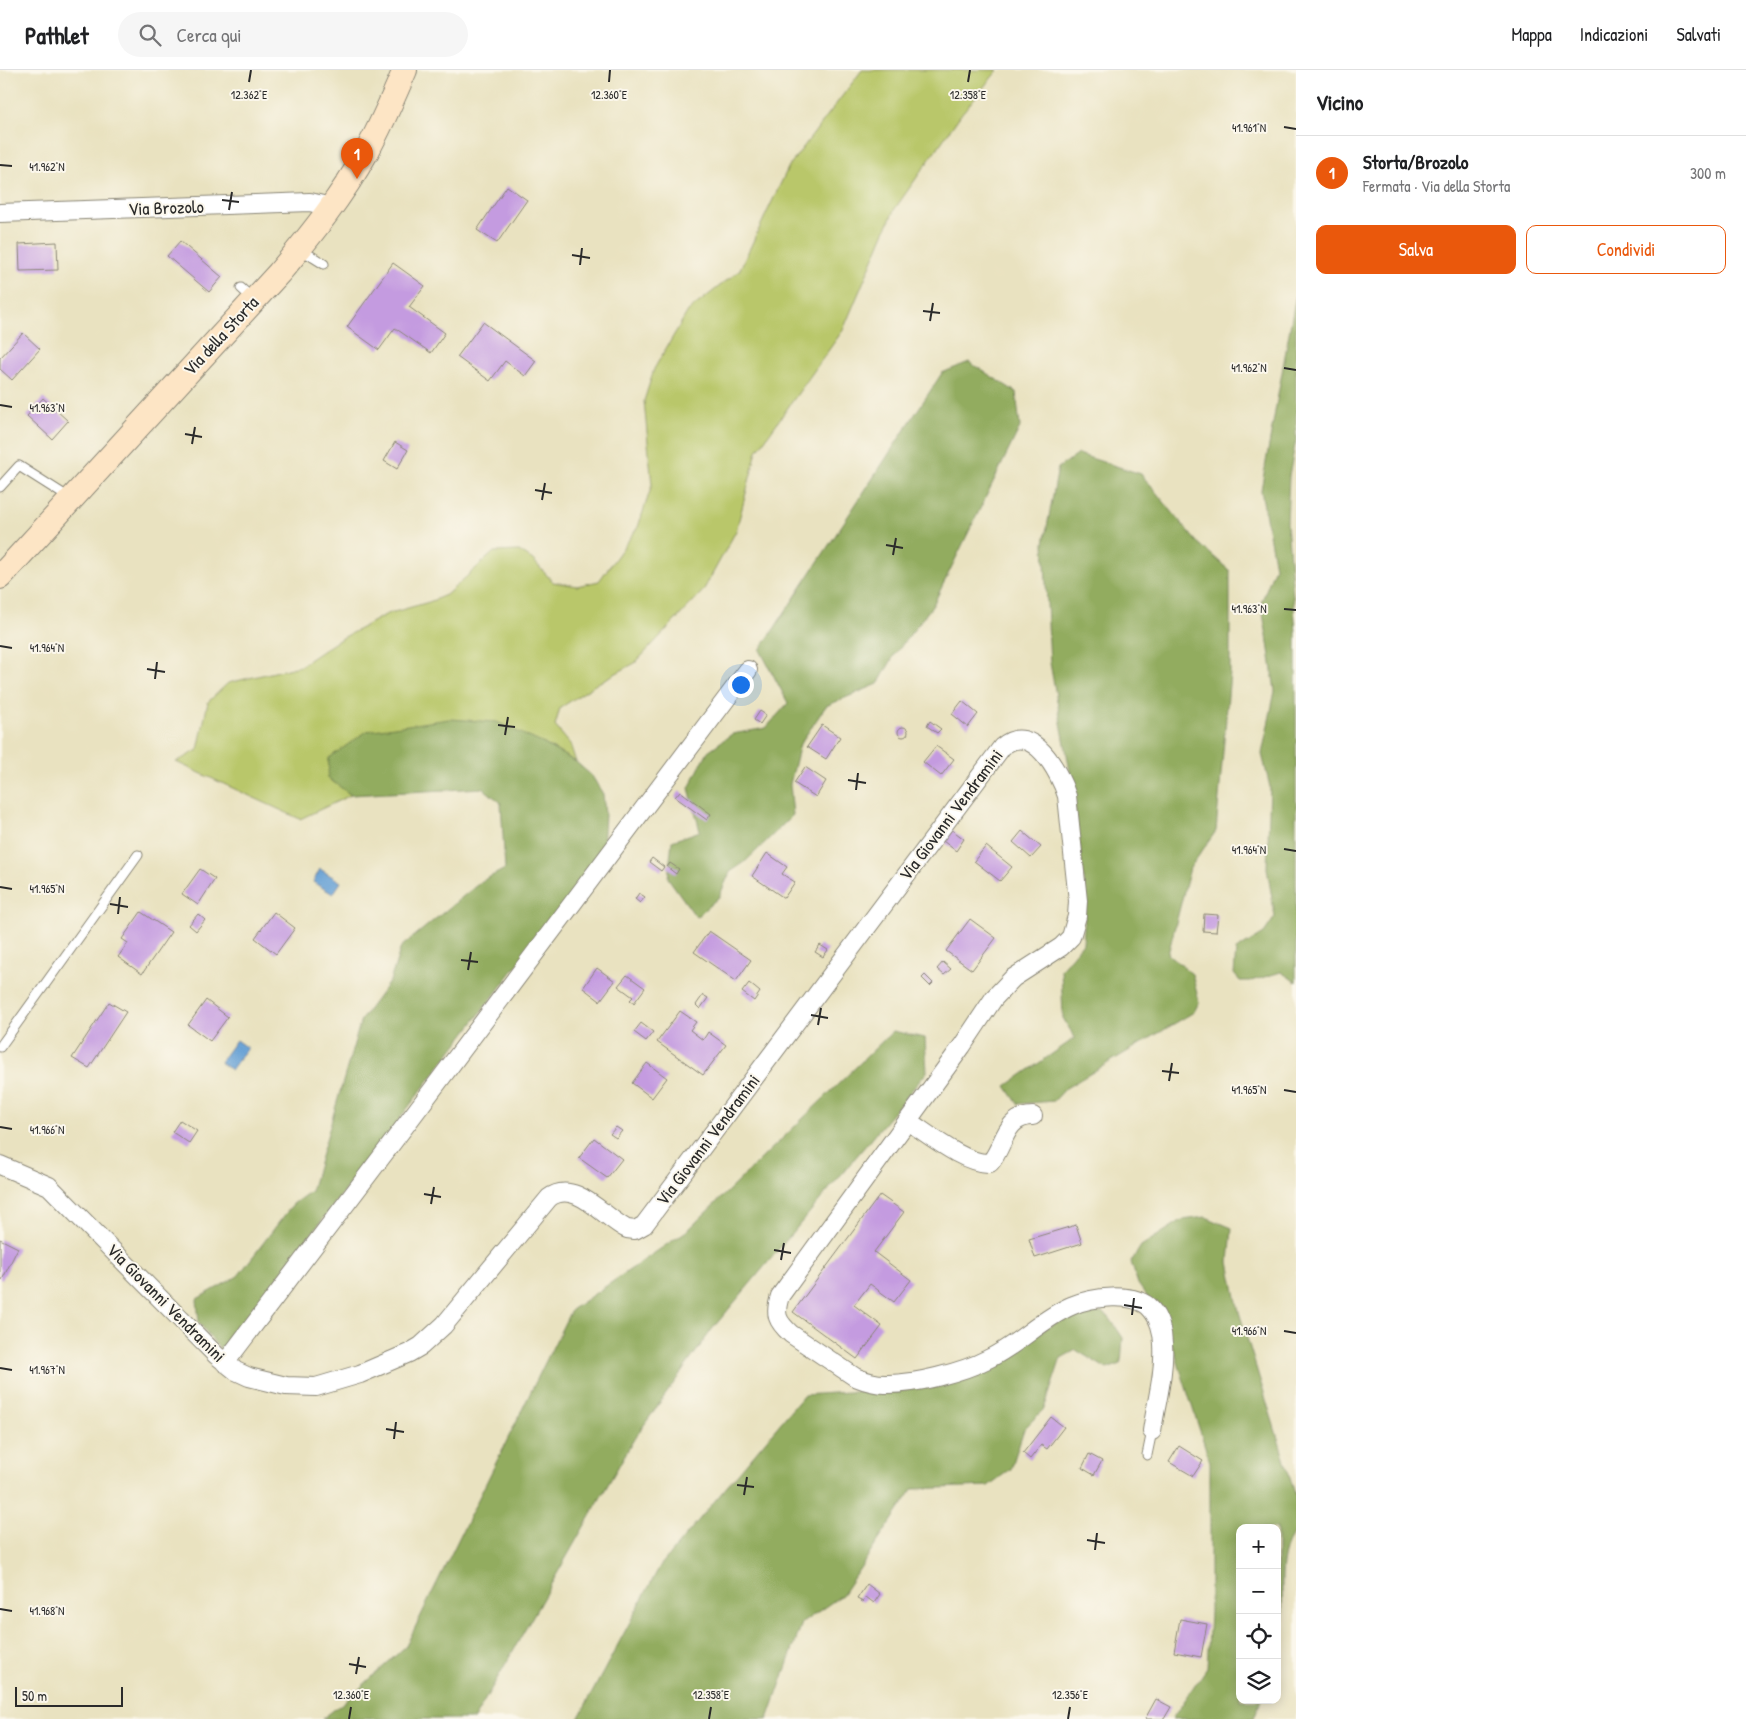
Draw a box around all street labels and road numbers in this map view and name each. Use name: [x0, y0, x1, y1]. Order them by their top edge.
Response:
street label: Via Brozolo: [128, 194, 204, 221]
street label: Via della Storta: [177, 290, 264, 381]
street label: Via Giovanni Vendramini: [893, 744, 1008, 886]
street label: Via Giovanni Vendramini: [650, 1069, 765, 1211]
street label: Via Giovanni Vendramini: [101, 1238, 231, 1368]

